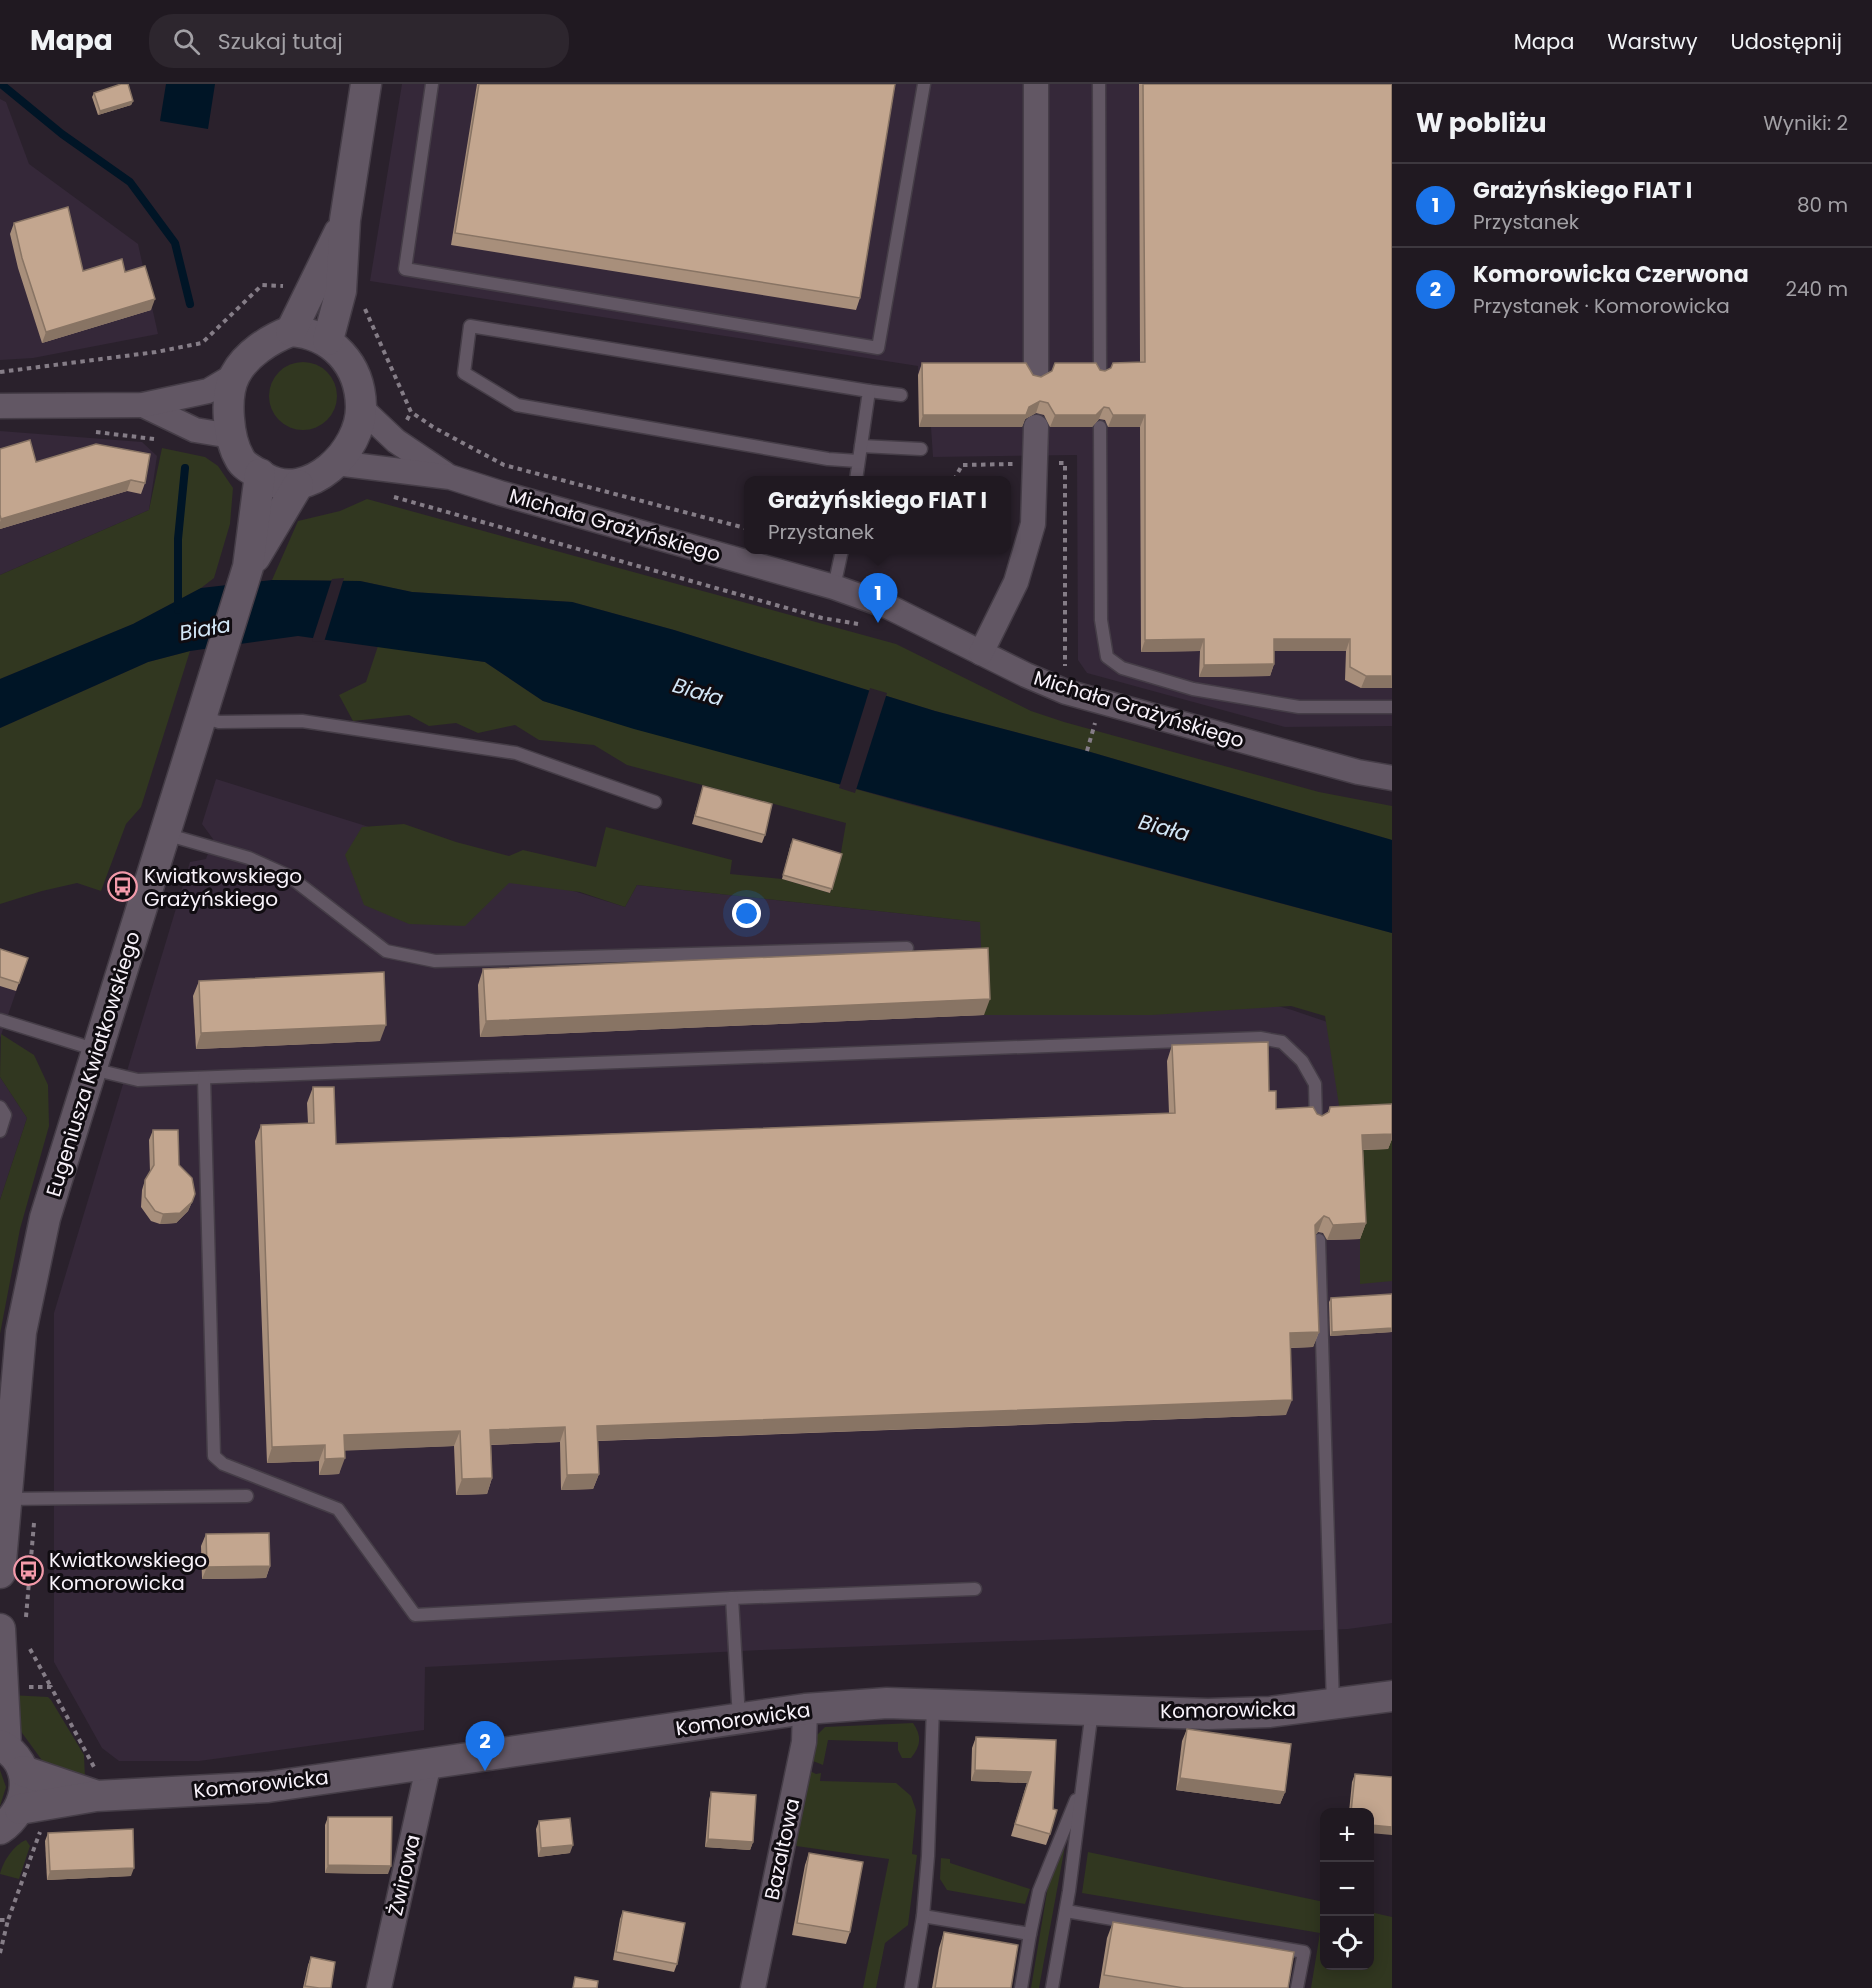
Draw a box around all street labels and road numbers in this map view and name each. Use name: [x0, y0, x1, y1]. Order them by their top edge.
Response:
street label: Michała Grażyńskiego: [506, 481, 724, 569]
street label: Michała Grażyńskiego: [1030, 664, 1248, 754]
street label: Eugeniusza Kwiatkowskiego: [39, 928, 147, 1200]
street label: Komorowicka: [1160, 1695, 1296, 1725]
street label: Komorowicka: [674, 1696, 812, 1742]
street label: Komorowicka: [192, 1763, 330, 1805]
street label: Bazaltowa: [758, 1796, 806, 1902]
street label: Żwirowa: [381, 1832, 427, 1918]

